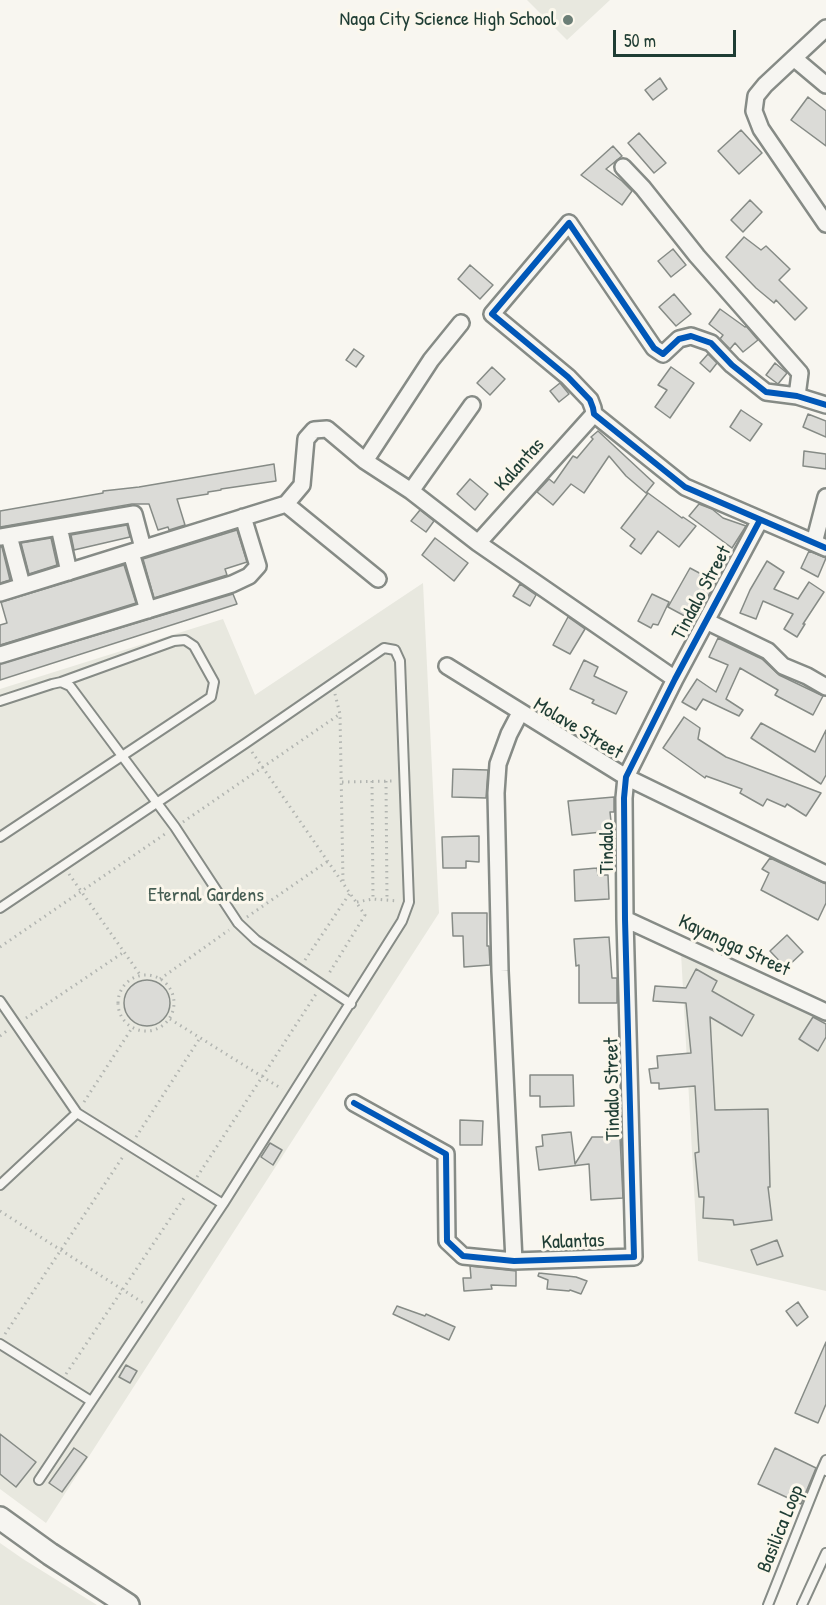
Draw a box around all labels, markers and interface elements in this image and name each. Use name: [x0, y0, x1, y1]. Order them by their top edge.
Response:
place label: Naga City Science High School: [340, 8, 556, 32]
marker: Naga City Science High School: [561, 13, 575, 27]
scale bar: [616, 18, 739, 56]
text: 50 m: [624, 28, 656, 53]
street label: Kalantas: [490, 434, 550, 496]
street label: Tindalo Street: [667, 542, 737, 644]
street label: Molave Street: [529, 693, 627, 765]
street label: Tindalo: [596, 822, 620, 874]
park label: Eternal Gardens: [148, 884, 264, 908]
street label: Kayangga Street: [674, 910, 794, 982]
street label: Tindalo Street: [600, 1037, 626, 1141]
street label: Kalantas: [541, 1229, 605, 1255]
street label: Basilica Loop: [753, 1482, 809, 1576]

